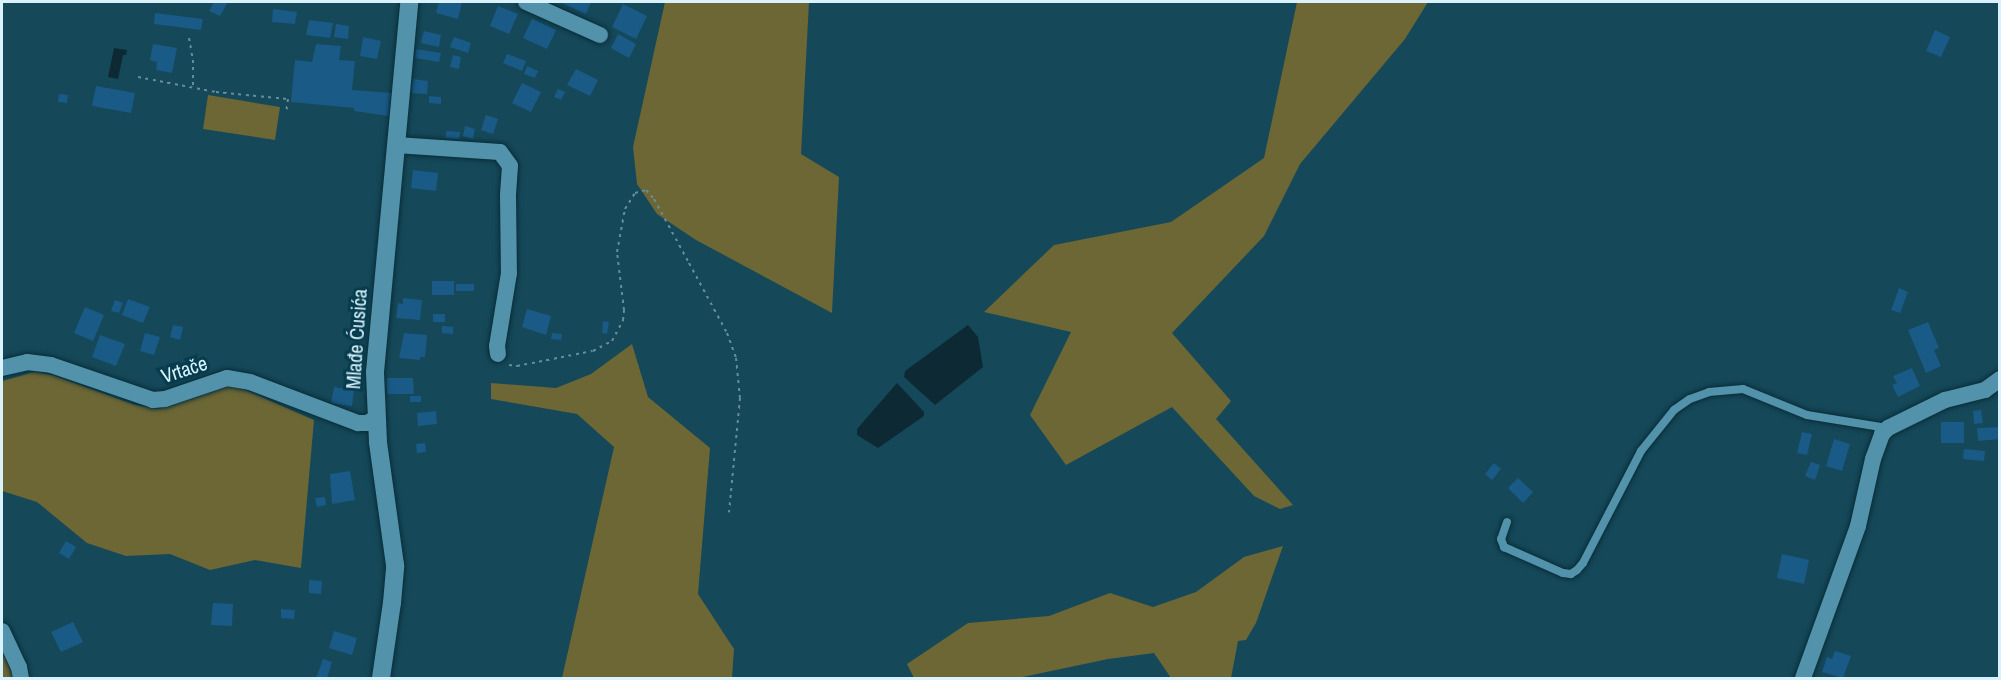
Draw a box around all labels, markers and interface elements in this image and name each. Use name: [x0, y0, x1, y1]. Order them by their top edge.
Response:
street label: Mlađe Ćusića: [341, 288, 371, 390]
street label: Vrtače: [158, 350, 210, 388]

